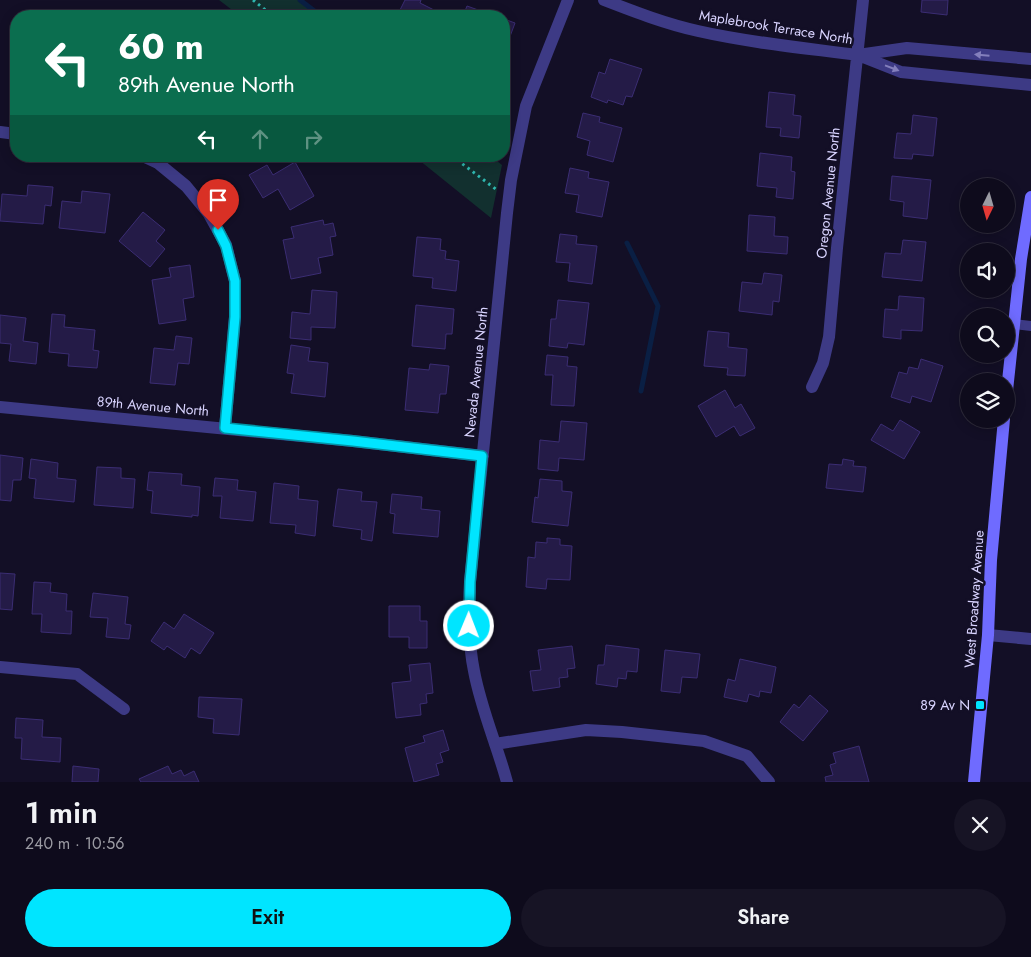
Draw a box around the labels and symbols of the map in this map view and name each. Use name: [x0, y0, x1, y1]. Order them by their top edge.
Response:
street label: Maplebrook Terrace North: [698, 5, 854, 49]
one-way arrow: [974, 51, 990, 59]
one-way arrow: [885, 65, 900, 73]
street label: Oregon Avenue North: [811, 126, 845, 260]
north arrow: [960, 178, 1015, 232]
pin: [197, 179, 239, 230]
street label: Nevada Avenue North: [459, 306, 493, 438]
street label: 89th Avenue North: [96, 391, 210, 421]
street label: West Broadway Avenue: [959, 529, 989, 669]
position arrow: [442, 599, 494, 651]
place label: 89 Av N: [920, 695, 970, 715]
marker: 89 Av N: [974, 699, 986, 711]

